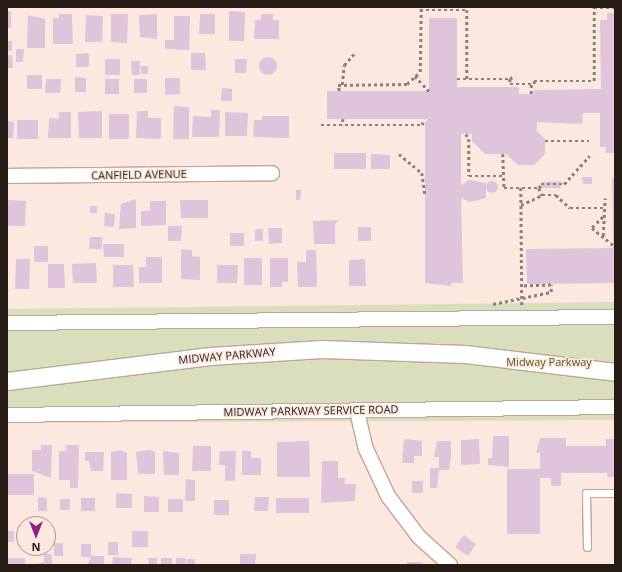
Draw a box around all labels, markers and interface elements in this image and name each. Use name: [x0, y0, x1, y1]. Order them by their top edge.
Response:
street label: CANFIELD AVENUE: [91, 168, 187, 182]
street label: MIDWAY PARKWAY: [178, 345, 276, 367]
park label: Midway Parkway: [506, 355, 592, 369]
street label: MIDWAY PARKWAY SERVICE ROAD: [223, 403, 399, 419]
north arrow: [16, 516, 56, 556]
text: N: [32, 540, 40, 555]

